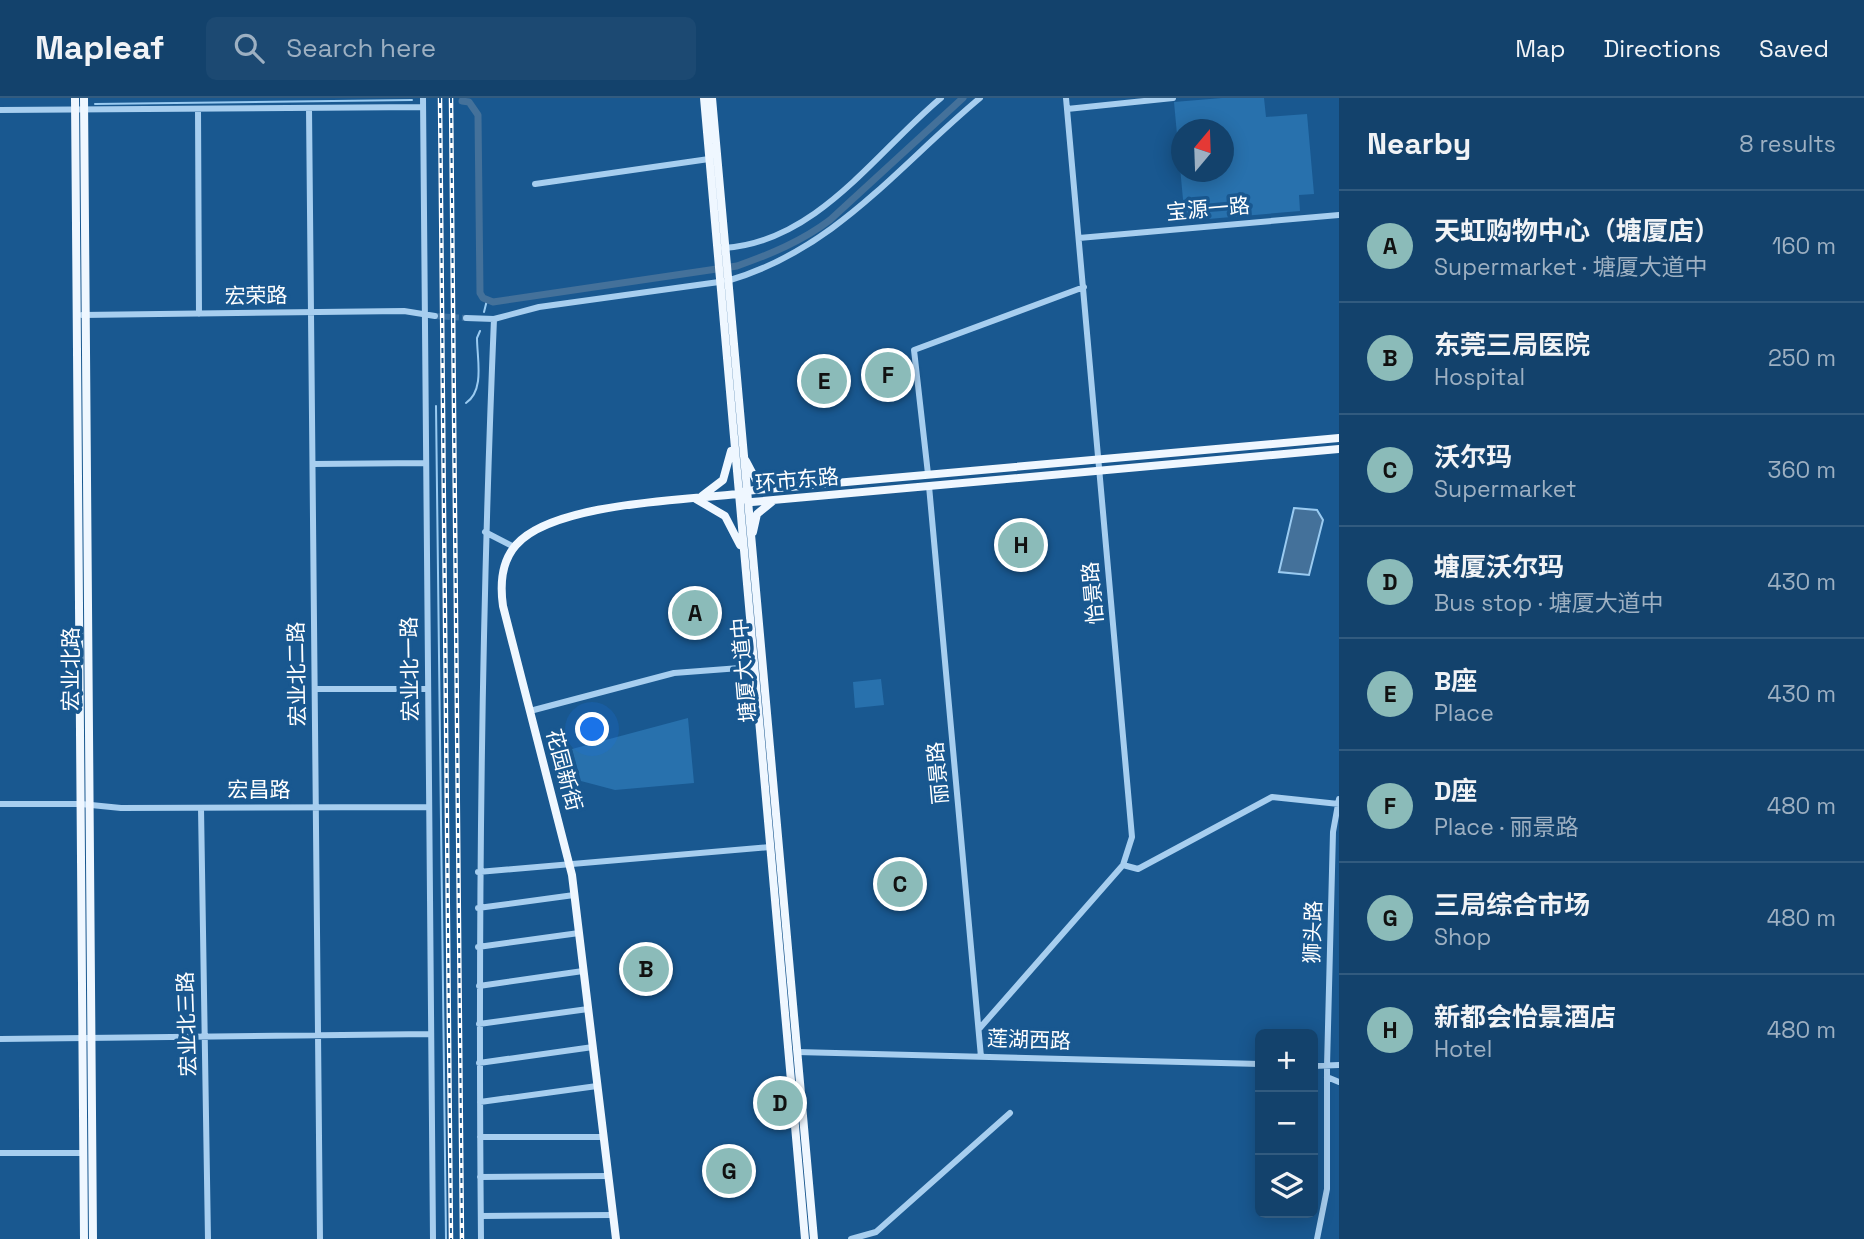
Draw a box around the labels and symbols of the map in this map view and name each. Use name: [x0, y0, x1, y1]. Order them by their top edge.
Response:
north arrow: [1171, 119, 1234, 182]
street label: 宝源一路: [1165, 191, 1251, 226]
street label: 宏荣路: [224, 281, 288, 310]
pin: F: [865, 349, 911, 401]
pin: E: [801, 355, 847, 407]
street label: 环市东路: [754, 462, 840, 497]
pin: H: [998, 519, 1044, 571]
street label: 怡景路: [1076, 560, 1109, 626]
pin: A: [672, 587, 718, 639]
street label: 宏业北一路: [395, 616, 424, 722]
street label: 塘厦大道中: [725, 617, 762, 724]
street label: 宏业北二路: [282, 621, 311, 727]
street label: 宏业北路: [57, 627, 84, 711]
your location: [575, 712, 609, 746]
street label: 花园新街: [541, 726, 588, 814]
street label: 丽景路: [921, 740, 954, 806]
street label: 宏昌路: [228, 776, 291, 803]
pin: C: [877, 858, 923, 910]
street label: 狮头路: [1298, 900, 1327, 964]
pin: B: [623, 943, 669, 995]
street label: 宏业北三路: [171, 971, 202, 1077]
street label: 莲湖西路: [987, 1025, 1071, 1054]
pin: D: [757, 1077, 803, 1129]
pin: G: [706, 1145, 752, 1197]

